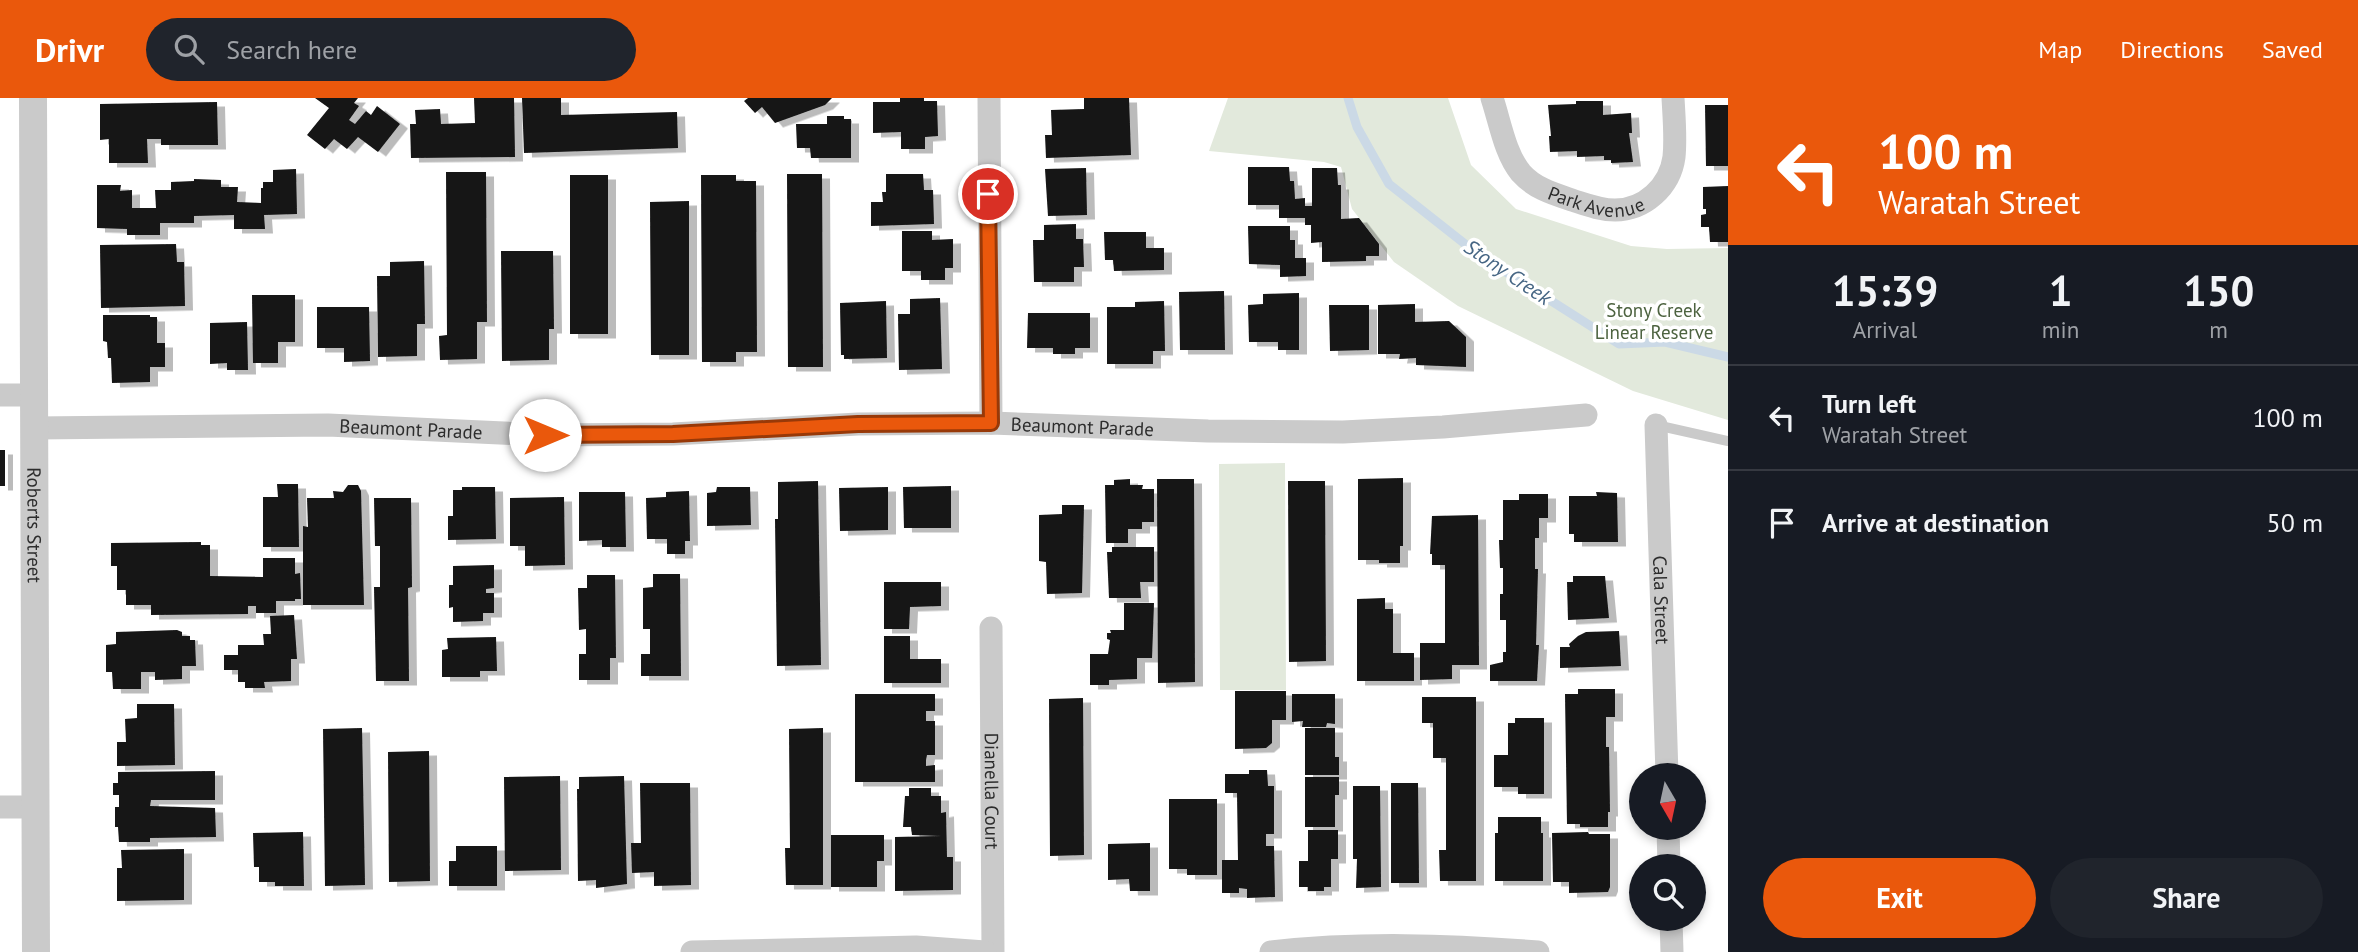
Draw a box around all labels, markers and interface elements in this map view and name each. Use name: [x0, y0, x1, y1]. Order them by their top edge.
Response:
search box: [146, 18, 636, 81]
text: Drivr: [35, 28, 104, 71]
icon: search: [170, 30, 208, 68]
text: Search here: [226, 33, 357, 66]
text: Map: [2038, 34, 2082, 65]
text: Directions: [2120, 34, 2224, 65]
text: Saved: [2262, 34, 2323, 65]
text: 100 m: [1878, 119, 2013, 183]
icon: left: [1763, 126, 1854, 217]
pin: [958, 164, 1018, 224]
icon: arrive: [969, 175, 1007, 213]
street label: Park Avenue: [1545, 181, 1648, 222]
text: Waratah Street: [1878, 181, 2080, 223]
water label: Stony Creek: [1459, 233, 1558, 312]
text: 15:39: [1832, 263, 1938, 318]
text: 1: [2049, 263, 2072, 318]
text: 150: [2183, 263, 2254, 318]
park label: Stony Creek Linear Reserve: [1595, 298, 1713, 344]
text: Arrival: [1853, 315, 1917, 344]
text: min: [2042, 315, 2079, 344]
text: m: [2209, 315, 2228, 344]
text: Turn left: [1822, 387, 1916, 420]
position arrow: [508, 398, 582, 472]
icon: left: [1763, 399, 1801, 437]
text: 100 m: [2252, 401, 2323, 434]
street label: Beaumont Parade: [1010, 412, 1154, 441]
street label: Beaumont Parade: [339, 414, 483, 444]
text: Waratah Street: [1822, 420, 1967, 449]
street label: Roberts Street: [22, 467, 47, 583]
icon: arrive: [1763, 504, 1801, 542]
text: Arrive at destination: [1822, 506, 2049, 539]
text: 50 m: [2267, 506, 2323, 539]
street label: Cala Street: [1648, 555, 1675, 645]
street label: Dianella Court: [980, 733, 1004, 850]
north arrow: [1629, 763, 1706, 840]
map controls: [1629, 763, 1706, 931]
button: search: [1629, 854, 1706, 931]
button: Exit: [1763, 858, 2036, 938]
button: Share: [2050, 858, 2323, 938]

